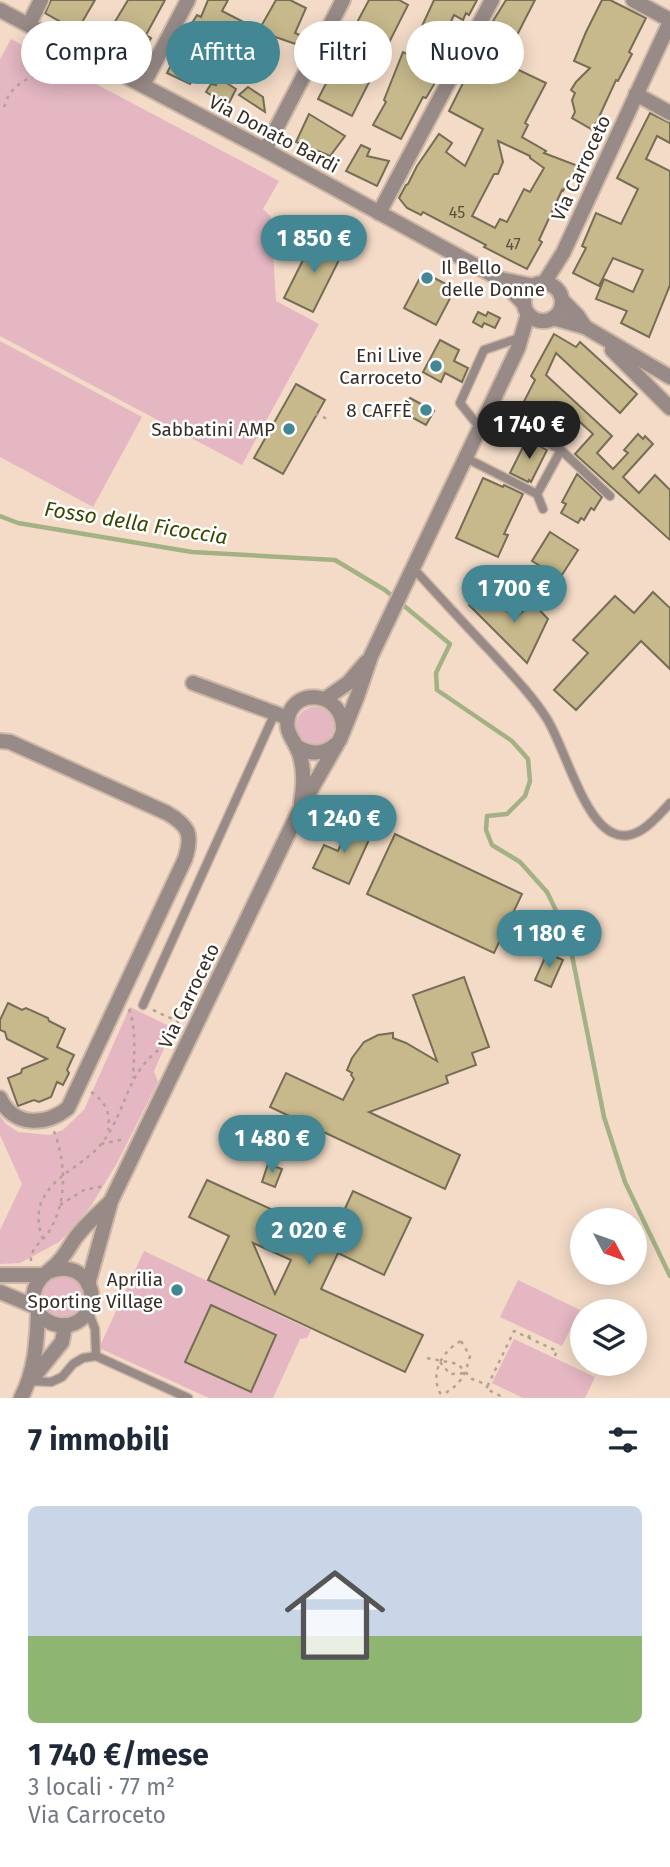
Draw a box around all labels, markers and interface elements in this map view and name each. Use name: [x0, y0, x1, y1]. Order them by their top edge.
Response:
chip: Compra: [21, 21, 152, 84]
chip: Affitta: [166, 21, 280, 84]
chip: Filtri: [294, 21, 392, 84]
chip: Nuovo: [406, 21, 524, 84]
street label: Via Donato Bardi: [205, 90, 343, 178]
street label: Via Carroceto: [546, 111, 616, 225]
house number: 45: [449, 203, 465, 222]
pin: 1 850 €: [249, 216, 379, 275]
text: 1 850 €: [277, 224, 351, 252]
house number: 47: [505, 235, 521, 254]
place label: Il Bello delle Donne: [441, 256, 545, 301]
marker: Il Bello delle Donne: [419, 270, 435, 286]
place label: Eni Live Carroceto: [339, 344, 422, 389]
marker: Eni Live Carroceto: [428, 358, 444, 374]
place label: 8 CAFFÈ: [346, 399, 412, 422]
marker: 8 CAFFÈ: [418, 402, 434, 418]
pin: 1 740 €: [464, 402, 594, 461]
text: 1 740 €: [493, 410, 565, 438]
place label: Sabbatini AMP: [151, 418, 275, 441]
marker: Sabbatini AMP: [281, 421, 297, 437]
water label: Fosso della Ficoccia: [43, 496, 229, 550]
pin: 1 700 €: [449, 566, 579, 625]
text: 1 700 €: [478, 574, 550, 602]
pin: 1 240 €: [279, 796, 409, 855]
text: 1 240 €: [308, 804, 380, 832]
pin: 1 180 €: [484, 911, 614, 970]
text: 1 180 €: [513, 919, 585, 947]
street label: Via Carroceto: [154, 940, 224, 1052]
pin: 1 480 €: [207, 1116, 337, 1175]
text: 1 480 €: [235, 1124, 309, 1152]
pin: 2 020 €: [244, 1208, 374, 1267]
north arrow: [570, 1208, 648, 1284]
map controls: [570, 1208, 647, 1376]
text: 2 020 €: [272, 1216, 346, 1244]
place label: Aprilia Sporting Village: [28, 1268, 163, 1313]
marker: Aprilia Sporting Village: [169, 1282, 185, 1298]
button: layers: [570, 1299, 647, 1376]
icon: filters: [604, 1421, 642, 1459]
text: 7 immobili: [28, 1422, 170, 1458]
icon: home: [272, 1552, 398, 1678]
text: 1 740 €/mese: [28, 1737, 209, 1773]
text: 3 locali · 77 m²: [28, 1773, 175, 1801]
text: Via Carroceto: [28, 1801, 166, 1829]

